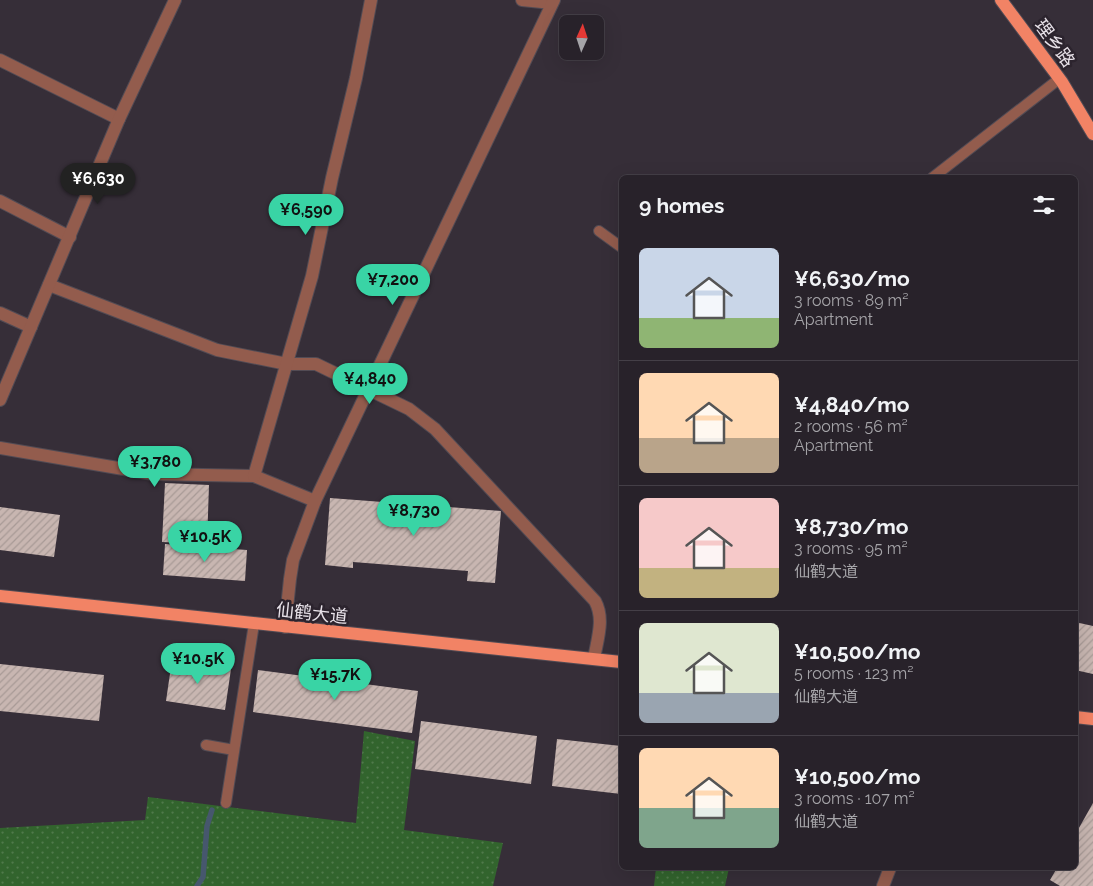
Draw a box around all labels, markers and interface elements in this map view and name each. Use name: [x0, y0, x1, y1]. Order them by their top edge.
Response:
north arrow: [559, 15, 604, 60]
map controls: [559, 15, 604, 60]
street label: 理乡路: [1031, 15, 1079, 71]
pin: ¥6,630: [57, 162, 139, 205]
text: ¥6,630: [71, 169, 125, 188]
icon: filters: [1030, 191, 1058, 219]
text: 9 homes: [639, 193, 724, 218]
pin: ¥6,590: [265, 194, 347, 236]
text: ¥6,590: [280, 200, 332, 219]
pin: ¥7,200: [352, 264, 434, 306]
text: ¥6,630/mo: [794, 266, 910, 291]
icon: home: [679, 268, 739, 328]
text: ¥7,200: [367, 270, 419, 289]
text: 3 rooms · 89 m²: [794, 291, 909, 310]
text: Apartment: [794, 310, 873, 329]
pin: ¥4,840: [329, 362, 411, 405]
text: ¥4,840: [344, 369, 396, 388]
text: ¥4,840/mo: [794, 392, 909, 417]
icon: home: [679, 393, 739, 453]
text: 2 rooms · 56 m²: [794, 417, 908, 436]
text: Apartment: [794, 436, 873, 455]
pin: ¥3,780: [114, 446, 196, 488]
text: ¥3,780: [129, 452, 181, 471]
pin: ¥8,730: [373, 494, 455, 537]
text: ¥8,730: [388, 501, 440, 520]
text: ¥8,730/mo: [794, 514, 909, 539]
icon: home: [679, 518, 739, 578]
pin: ¥10.5K: [164, 520, 246, 563]
text: ¥10.5K: [179, 527, 231, 546]
text: 3 rooms · 95 m²: [794, 539, 908, 558]
text: 仙鹤大道: [794, 562, 858, 581]
street label: 仙鹤大道: [275, 599, 349, 627]
text: ¥10,500/mo: [794, 639, 921, 664]
pin: ¥10.5K: [157, 642, 239, 685]
icon: home: [679, 643, 739, 703]
text: ¥10.5K: [172, 649, 224, 668]
pin: ¥15.7K: [294, 658, 376, 701]
text: 5 rooms · 123 m²: [794, 664, 914, 683]
text: ¥15.7K: [309, 665, 361, 684]
text: 仙鹤大道: [794, 687, 858, 706]
text: ¥10,500/mo: [794, 764, 921, 789]
icon: home: [679, 768, 739, 828]
text: 3 rooms · 107 m²: [794, 789, 915, 808]
text: 仙鹤大道: [794, 812, 858, 831]

